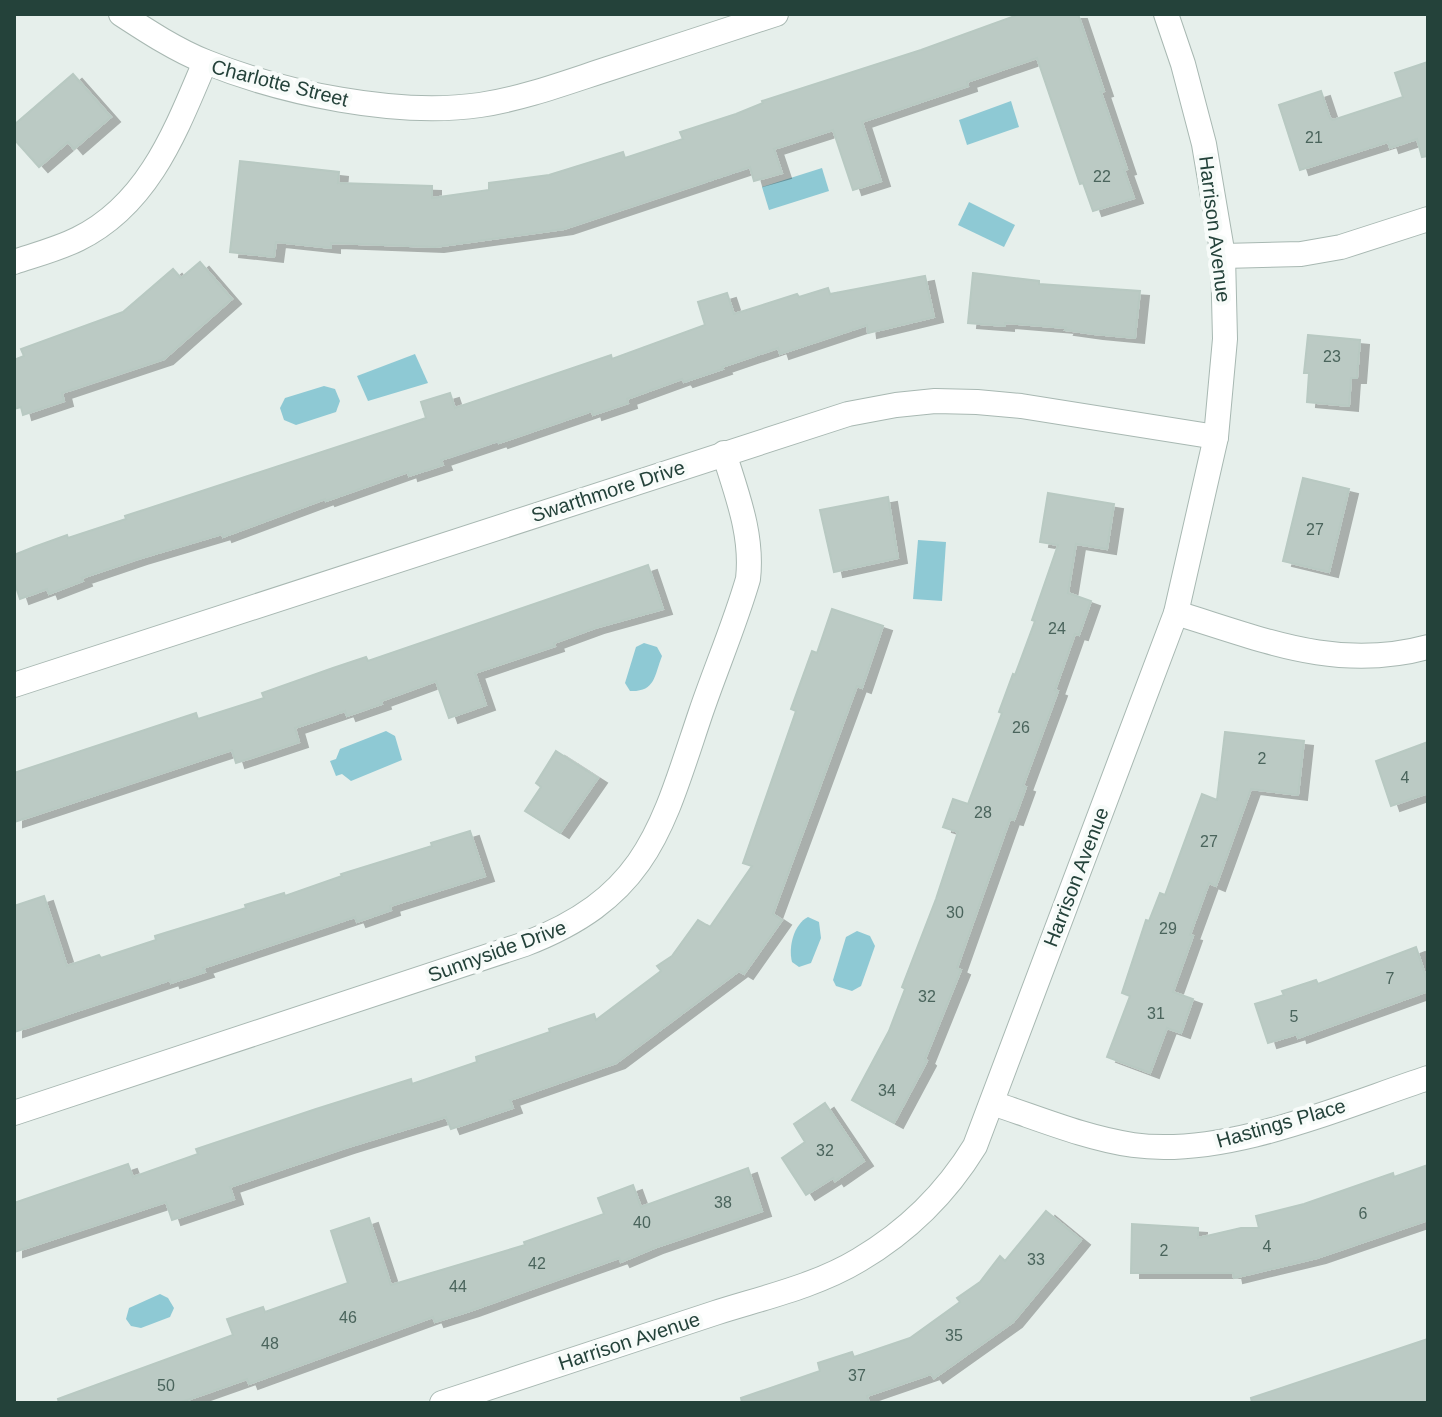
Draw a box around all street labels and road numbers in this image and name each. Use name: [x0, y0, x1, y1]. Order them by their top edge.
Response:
street label: Charlotte Street: [209, 55, 351, 111]
street label: Harrison Avenue: [1195, 154, 1235, 304]
street label: Swarthmore Drive: [528, 456, 688, 526]
street label: Harrison Avenue: [1039, 804, 1113, 950]
street label: Sunnyside Drive: [425, 916, 569, 986]
street label: Hastings Place: [1214, 1094, 1348, 1152]
street label: Harrison Avenue: [555, 1308, 703, 1374]

